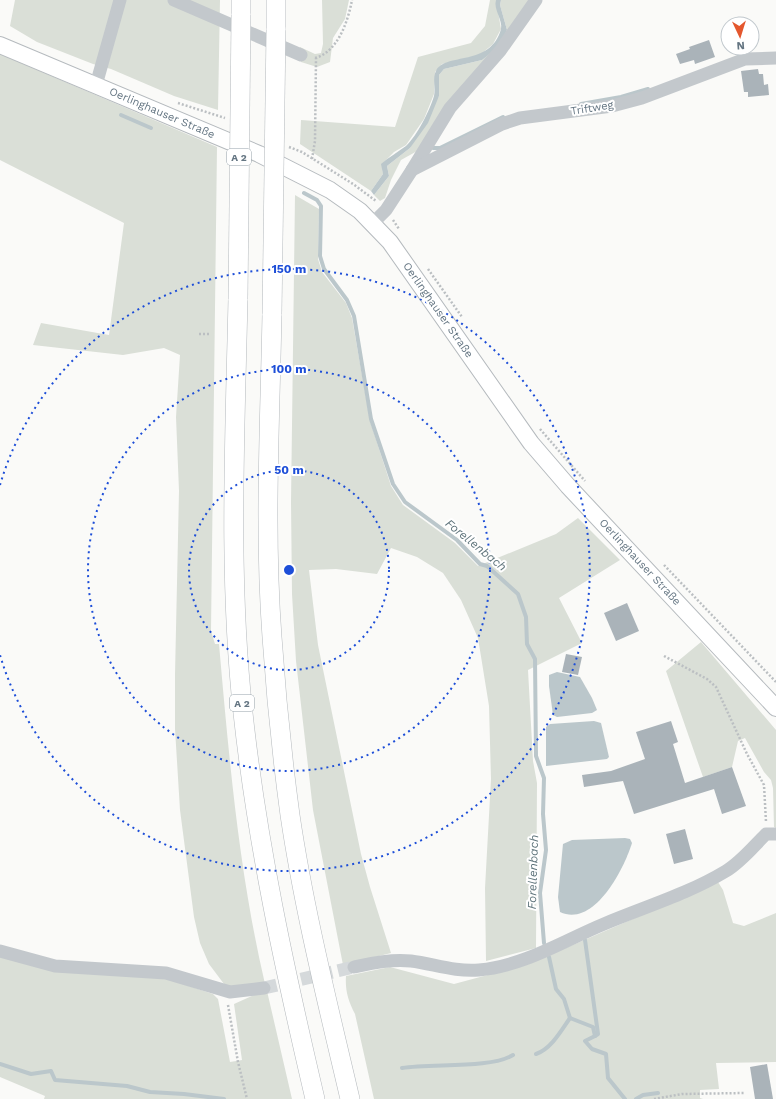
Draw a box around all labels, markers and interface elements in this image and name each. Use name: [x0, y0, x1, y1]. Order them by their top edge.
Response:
north arrow: [720, 16, 760, 56]
text: N: [736, 39, 745, 52]
street label: Oerlinghauser Straße: [107, 85, 217, 141]
street label: Triftweg: [570, 98, 614, 118]
road number: A 2: [227, 149, 251, 165]
street label: Oerlinghauser Straße: [400, 260, 476, 360]
text: 150 m: [272, 262, 306, 276]
text: 100 m: [271, 362, 307, 376]
text: 50 m: [274, 463, 304, 477]
water label: Forellenbach: [443, 516, 509, 574]
street label: Oerlinghauser Straße: [597, 516, 683, 608]
centre of rings: [282, 563, 296, 577]
road number: A 2: [230, 695, 254, 711]
water label: Forellenbach: [525, 835, 541, 909]

